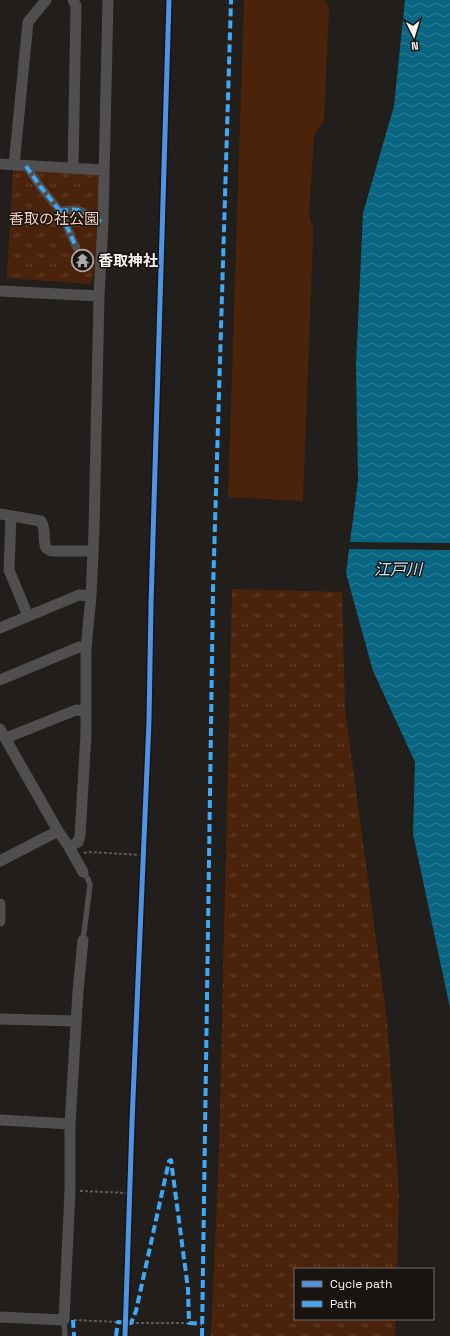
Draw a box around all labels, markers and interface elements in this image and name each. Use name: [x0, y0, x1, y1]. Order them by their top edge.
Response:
north arrow: [394, 16, 434, 56]
text: N: [411, 39, 419, 53]
park label: 香取の社公園: [9, 209, 99, 228]
temple icon: 香取神社: [69, 248, 95, 274]
place label: 香取神社: [98, 251, 158, 270]
water label: 江戸川: [374, 559, 424, 580]
legend: [294, 1268, 434, 1320]
text: Cycle path: [330, 1276, 392, 1292]
text: Path: [330, 1296, 356, 1312]

